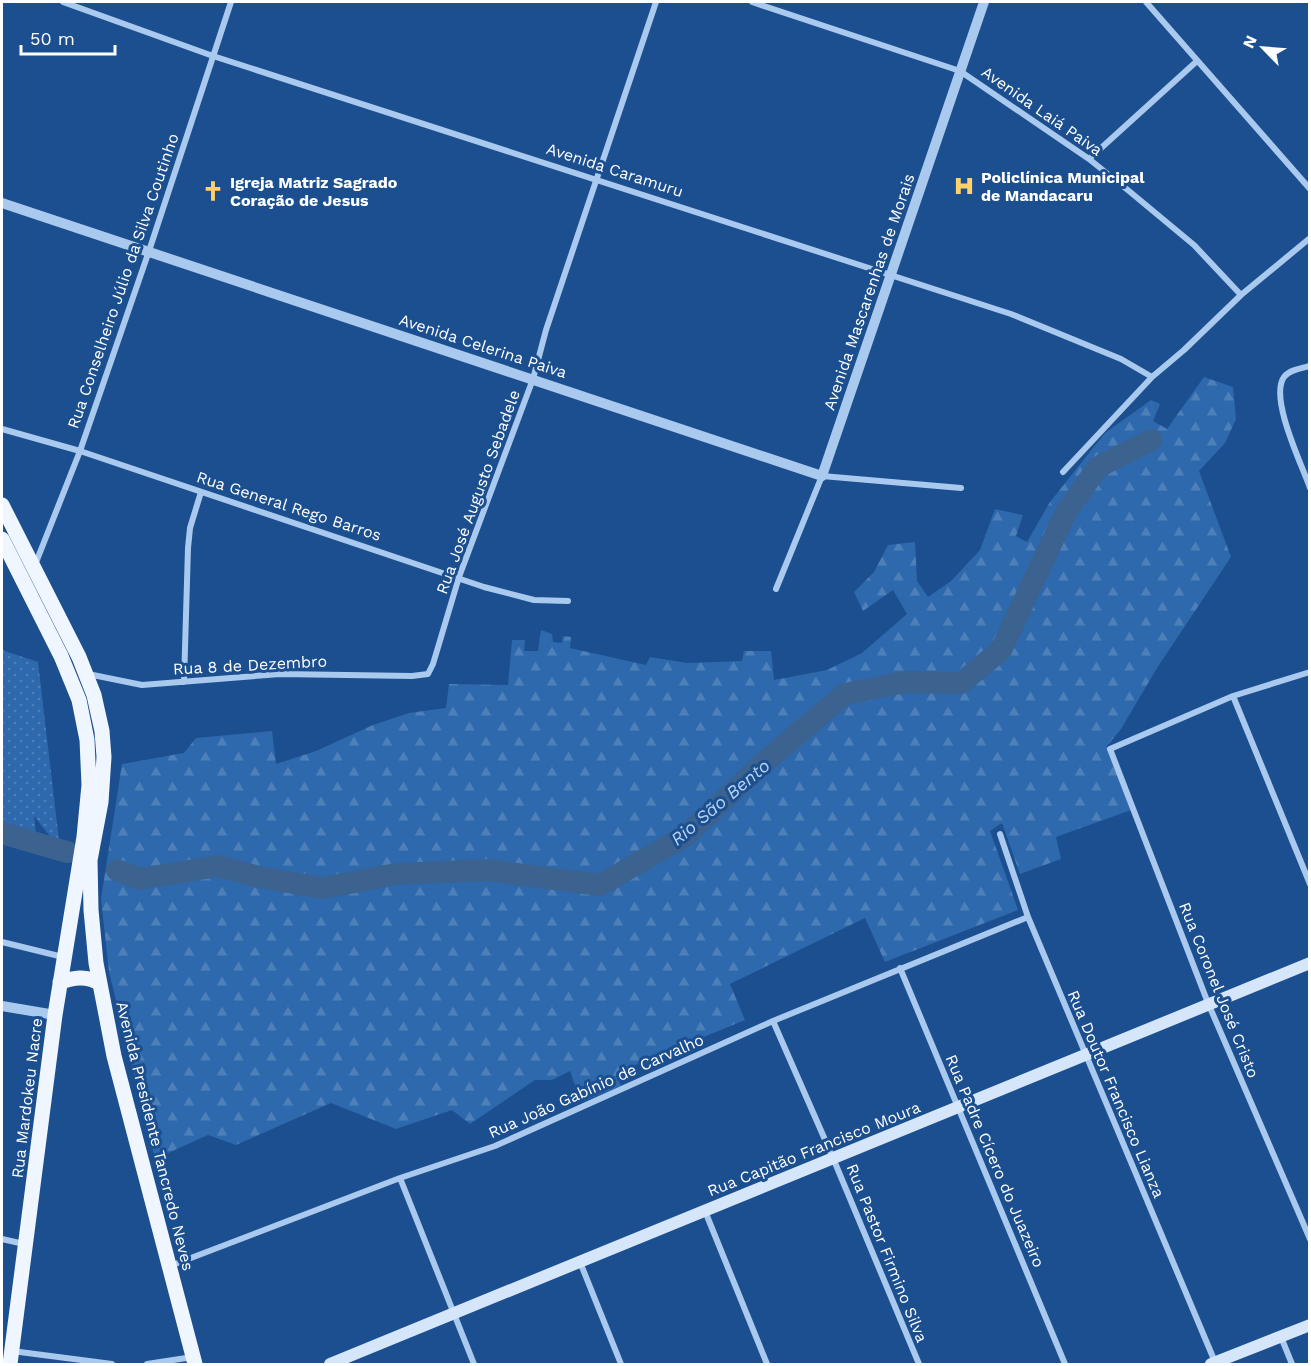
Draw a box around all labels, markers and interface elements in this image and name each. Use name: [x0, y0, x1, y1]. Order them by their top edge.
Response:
scale bar: [21, 18, 116, 56]
north arrow: [1233, 18, 1293, 78]
text: 50 m: [30, 28, 75, 49]
text: N: [1239, 32, 1261, 51]
street label: Avenida Laiá Paiva: [978, 62, 1106, 160]
street label: Rua Conselheiro Júlio da Silva Coutinho: [63, 131, 183, 431]
street label: Avenida Caramuru: [544, 139, 686, 201]
place label: Policlínica Municipal de Mandacaru: [981, 168, 1145, 205]
street label: Avenida Mascarenhas de Morais: [819, 171, 919, 413]
place label: Igreja Matriz Sagrado Coração de Jesus: [230, 173, 398, 210]
hospital icon: Policlínica Municipal de Mandacaru: [952, 174, 976, 198]
church icon: Igreja Matriz Sagrado Coração de Jesus: [201, 179, 225, 203]
street label: Avenida Celerina Paiva: [397, 310, 569, 382]
street label: Rua José Augusto Sebadele: [432, 387, 524, 597]
street label: Rua General Rego Barros: [194, 467, 384, 545]
street label: Rua 8 de Dezembro: [173, 651, 327, 679]
water label: Rio São Bento: [666, 755, 774, 849]
street label: Rua Coronel José Cristo: [1175, 899, 1263, 1081]
street label: Rua Doutor Francisco Lianza: [1064, 987, 1168, 1201]
street label: Avenida Presidente Tancredo Neves: [112, 999, 198, 1273]
street label: Rua Mardokeu Nacre: [8, 1017, 46, 1179]
street label: Rua João Gabínio de Carvalho: [485, 1030, 707, 1142]
street label: Rua Padre Cícero do Juazeiro: [941, 1052, 1049, 1270]
street label: Rua Capitão Francisco Moura: [705, 1097, 923, 1201]
street label: Rua Pastor Firmino Silva: [842, 1161, 932, 1345]

